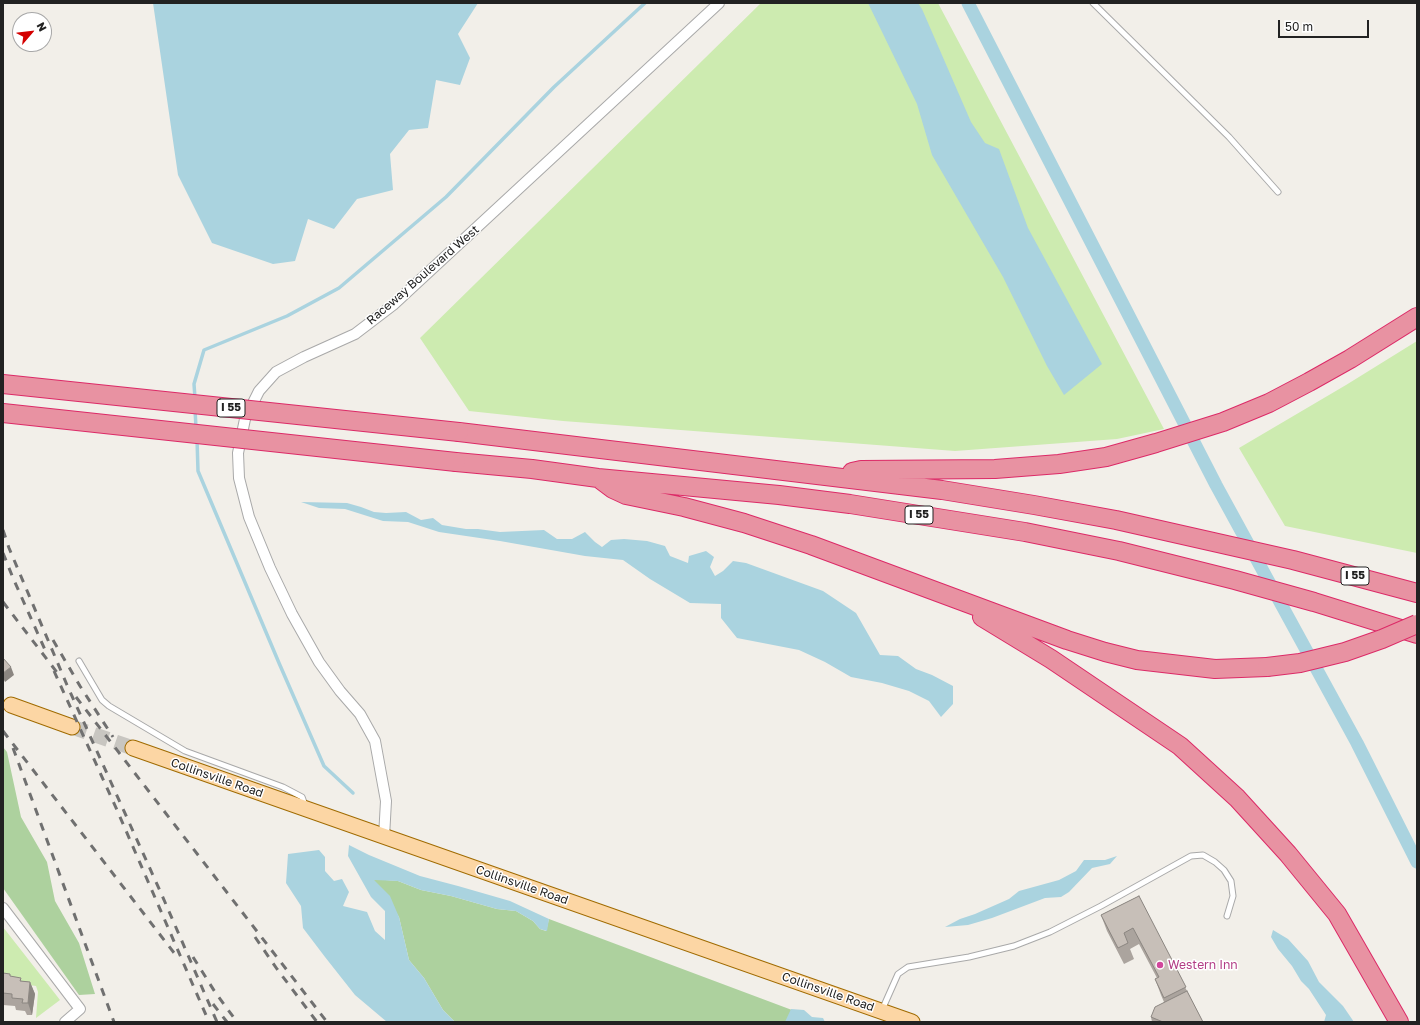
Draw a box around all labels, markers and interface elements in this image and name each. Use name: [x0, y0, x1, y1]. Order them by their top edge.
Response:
north arrow: [12, 12, 52, 52]
scale bar: [1280, 12, 1371, 38]
text: 50 m: [1285, 19, 1313, 34]
text: N: [34, 20, 50, 33]
street label: Raceway Boulevard West: [364, 222, 482, 328]
road number: I 55: [217, 399, 245, 417]
road number: I 55: [905, 506, 933, 524]
road number: I 55: [1341, 567, 1369, 585]
street label: Collinsville Road: [169, 755, 265, 801]
street label: Collinsville Road: [474, 862, 570, 908]
place label: Western Inn: [1168, 958, 1238, 972]
marker: Western Inn: [1155, 960, 1165, 970]
street label: Collinsville Road: [780, 969, 876, 1015]

